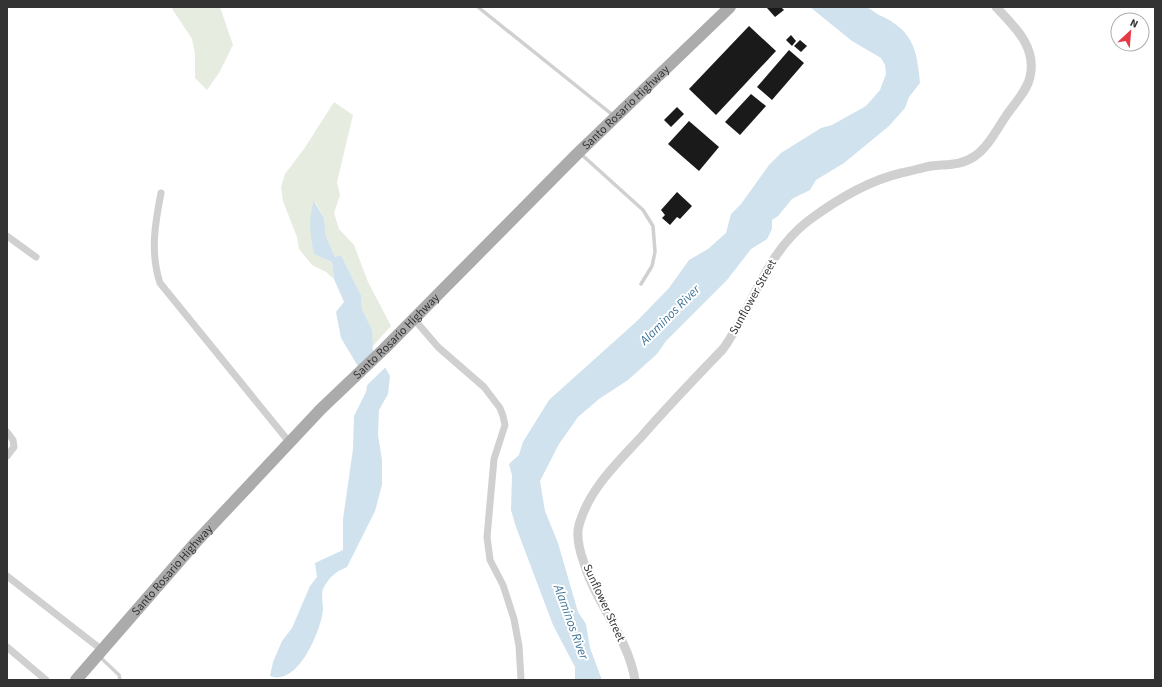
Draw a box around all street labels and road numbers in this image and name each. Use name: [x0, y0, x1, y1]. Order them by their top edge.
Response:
street label: Santo Rosario Highway: [578, 61, 673, 154]
street label: Sunflower Street: [725, 256, 781, 338]
street label: Santo Rosario Highway: [349, 289, 443, 383]
street label: Santo Rosario Highway: [127, 521, 217, 619]
street label: Sunflower Street: [579, 561, 629, 645]

